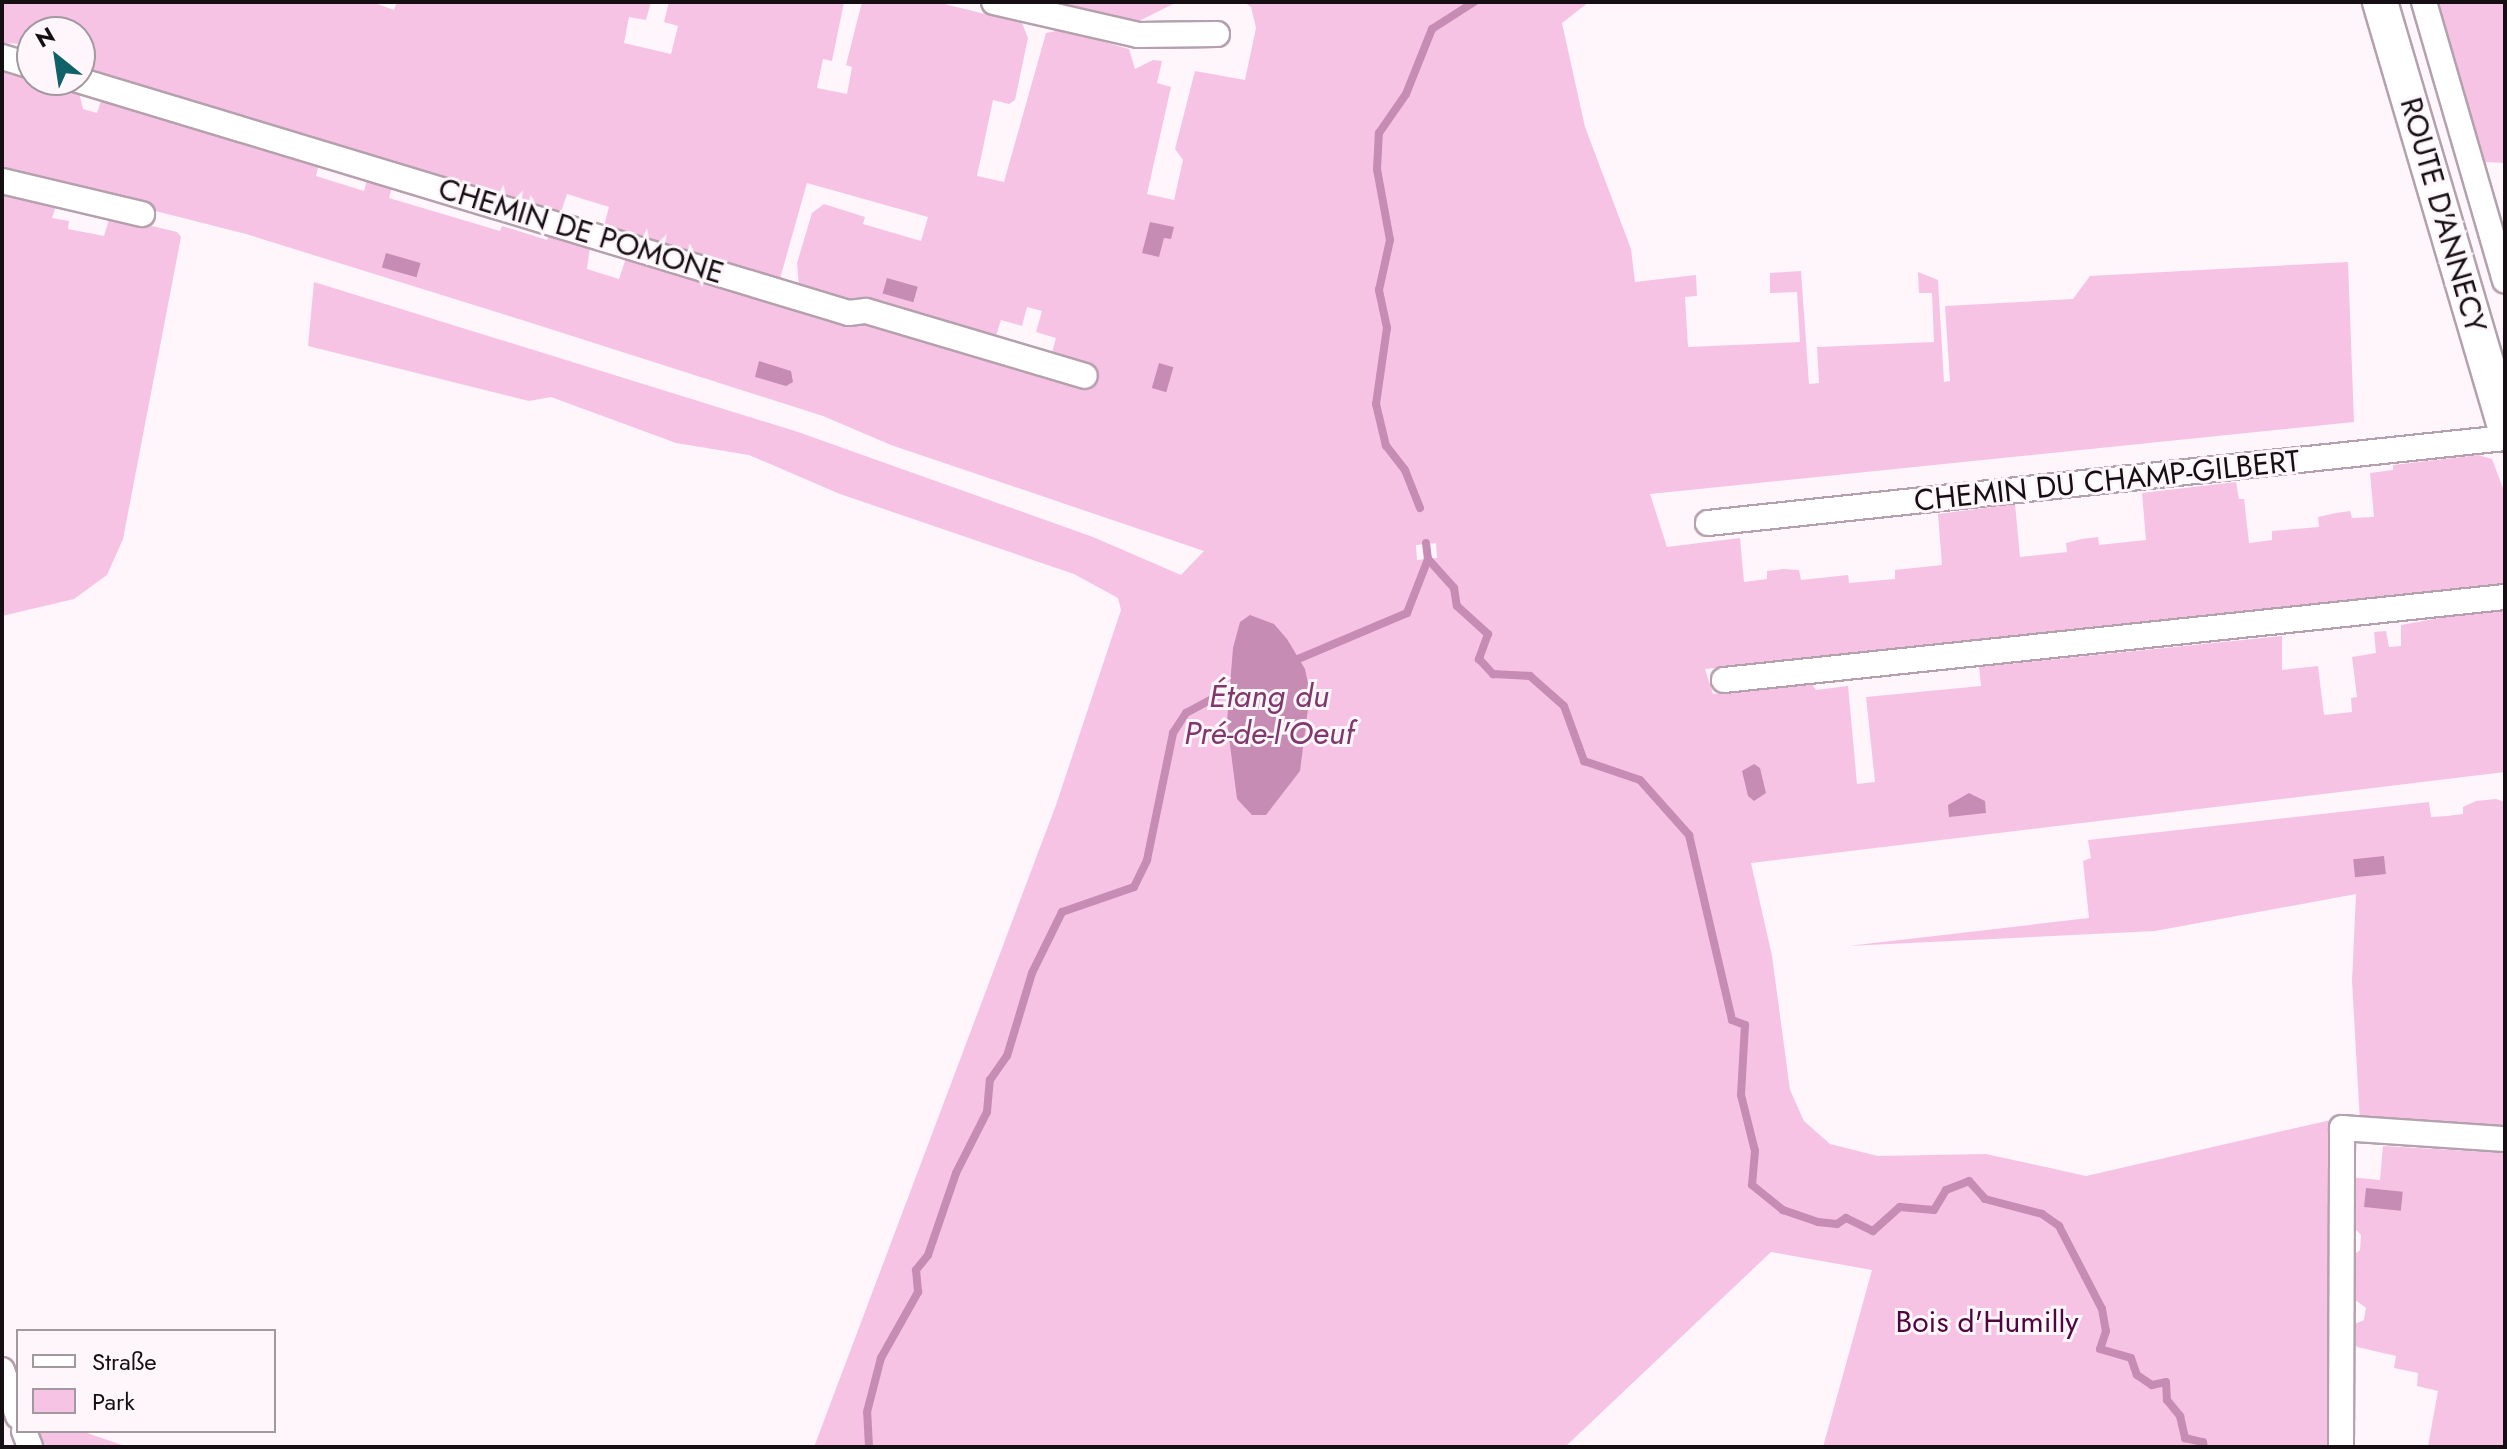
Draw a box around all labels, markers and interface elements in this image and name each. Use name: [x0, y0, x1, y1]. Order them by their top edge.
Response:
north arrow: [16, 16, 96, 96]
text: N: [29, 19, 61, 55]
street label: ROUTE D'ANNECY: [2392, 94, 2494, 336]
street label: CHEMIN DE POMONE: [434, 170, 728, 292]
street label: CHEMIN DU CHAMP-GILBERT: [1912, 443, 2302, 519]
water label: Étang du Pré-de-l'Oeuf: [1184, 678, 1354, 753]
park label: Bois d'Humilly: [1895, 1304, 2079, 1340]
legend: [16, 1329, 276, 1433]
text: Straße: [92, 1344, 157, 1379]
text: Park: [92, 1384, 135, 1419]

